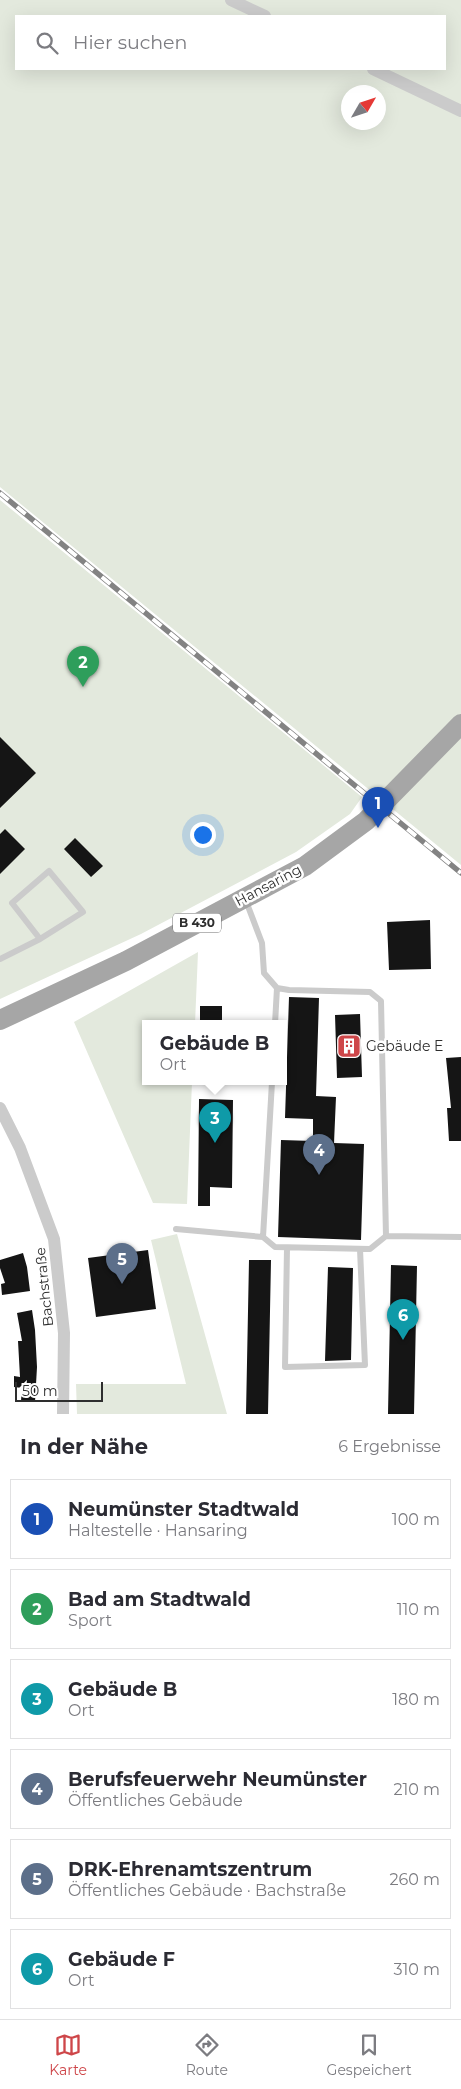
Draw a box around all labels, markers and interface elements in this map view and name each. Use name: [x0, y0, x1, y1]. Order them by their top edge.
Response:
search box: [15, 15, 446, 70]
icon: search: [33, 29, 61, 57]
text: Hier suchen: [73, 31, 187, 54]
north arrow: [341, 85, 386, 130]
pin: 2: [67, 646, 99, 687]
pin: 1: [362, 787, 394, 828]
your location: [190, 822, 216, 848]
street label: Hansaring: [232, 860, 304, 910]
road number: B 430: [173, 914, 221, 932]
popup: [142, 1020, 287, 1085]
text: Gebäude B: [160, 1032, 269, 1055]
building icon: Gebäude E: [336, 1033, 362, 1059]
place label: Gebäude E: [366, 1037, 443, 1055]
text: Ort: [160, 1055, 186, 1074]
pin: 3: [199, 1102, 231, 1143]
pin: 4: [303, 1134, 335, 1175]
pin: 5: [106, 1243, 138, 1284]
street label: Bachstraße: [31, 1246, 57, 1328]
pin: 6: [387, 1299, 419, 1340]
scale bar: [15, 1379, 102, 1402]
text: 50 m: [22, 1382, 58, 1400]
text: In der Nähe: [20, 1434, 148, 1459]
text: 6 Ergebnisse: [338, 1437, 441, 1456]
text: Neumünster Stadtwald: [68, 1498, 299, 1521]
text: 1: [34, 1510, 40, 1529]
text: 100 m: [392, 1510, 440, 1529]
text: Haltestelle · Hansaring: [68, 1521, 248, 1540]
text: Bad am Stadtwald: [68, 1588, 251, 1611]
text: 2: [32, 1600, 42, 1619]
text: 110 m: [397, 1600, 440, 1619]
text: Sport: [68, 1611, 112, 1630]
text: Gebäude B: [68, 1678, 177, 1701]
text: 3: [32, 1690, 42, 1709]
text: 180 m: [392, 1690, 440, 1709]
text: Ort: [68, 1701, 95, 1720]
text: Berufsfeuerwehr Neumünster: [68, 1768, 367, 1791]
text: 4: [31, 1780, 43, 1799]
text: 210 m: [393, 1780, 440, 1799]
text: Öffentliches Gebäude: [68, 1791, 243, 1810]
text: DRK-Ehrenamtszentrum: [68, 1858, 312, 1881]
text: 5: [32, 1870, 42, 1889]
text: 260 m: [389, 1870, 440, 1889]
text: Öffentliches Gebäude · Bachstraße: [68, 1881, 346, 1900]
text: Gebäude F: [68, 1948, 175, 1971]
text: 6: [32, 1960, 42, 1979]
text: 310 m: [393, 1960, 440, 1979]
text: Ort: [68, 1971, 95, 1990]
tab: Karte: [49, 2031, 87, 2079]
tab: Route: [186, 2031, 228, 2079]
tab: Gespeichert: [327, 2031, 412, 2079]

